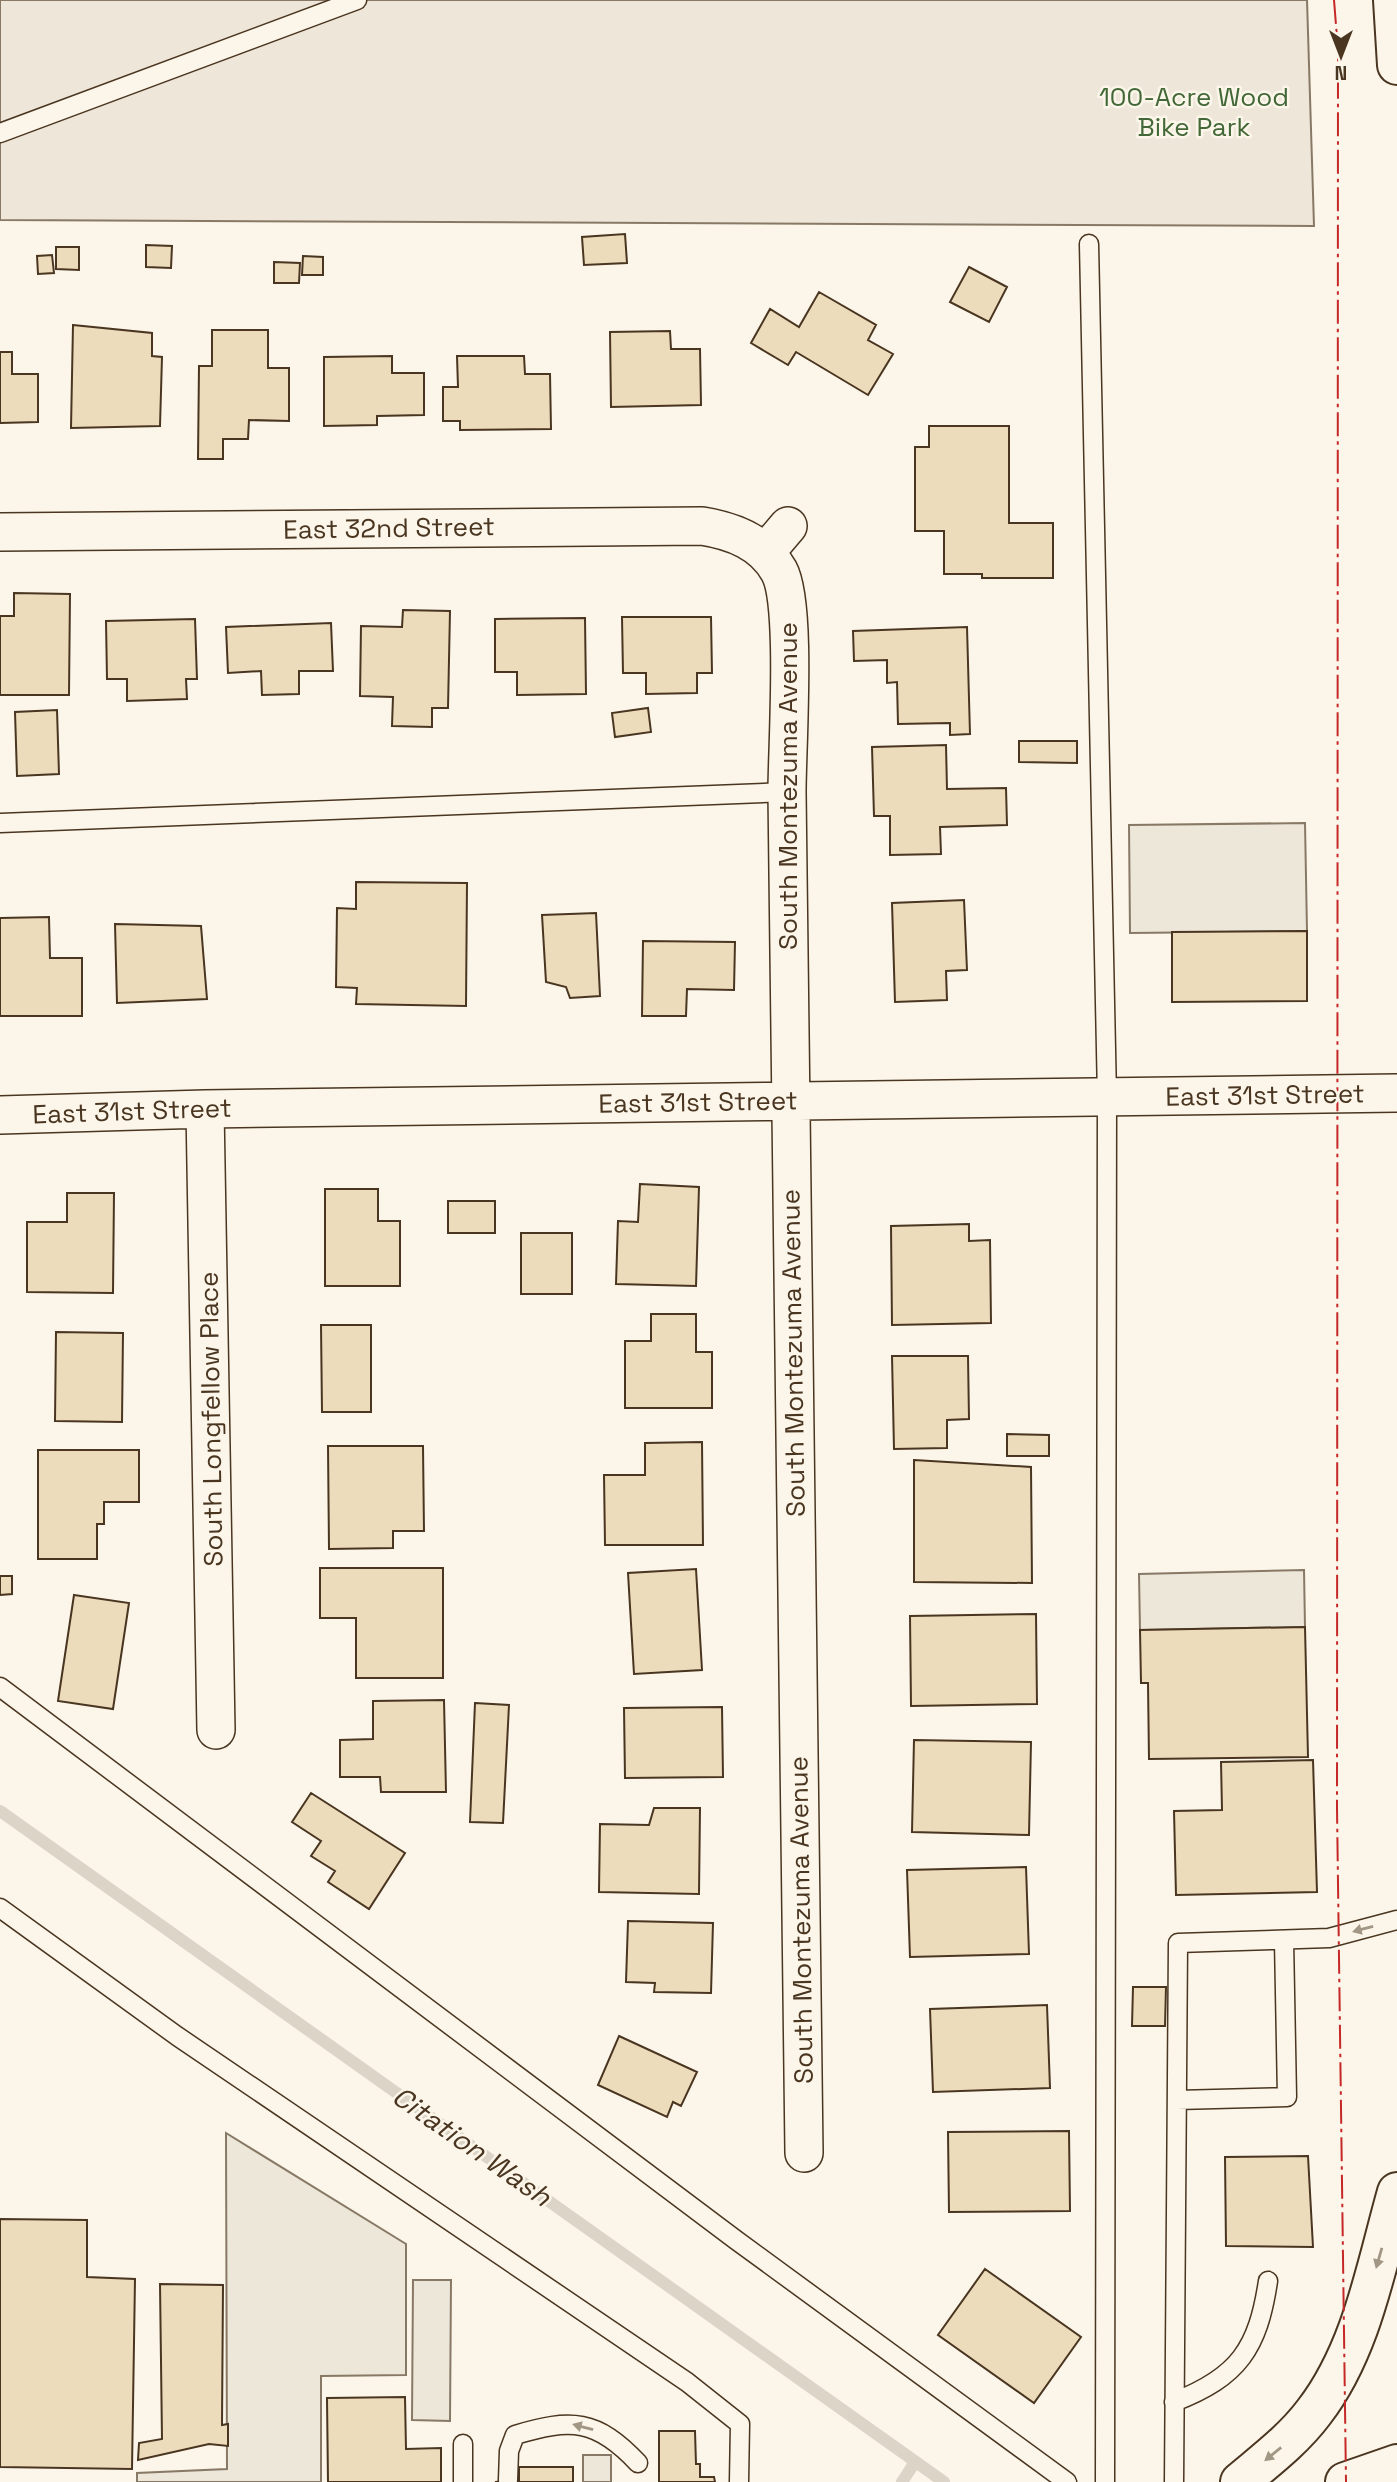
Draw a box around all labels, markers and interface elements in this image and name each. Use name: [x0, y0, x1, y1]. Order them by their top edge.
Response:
north arrow: [1306, 21, 1376, 91]
text: N: [1335, 60, 1347, 85]
park label: 100-Acre Wood Bike Park: [1099, 80, 1289, 144]
street label: East 32nd Street: [283, 509, 495, 547]
street label: South Montezuma Avenue: [771, 622, 805, 950]
street label: East 31st Street: [1165, 1076, 1365, 1114]
street label: East 31st Street: [598, 1083, 798, 1121]
street label: East 31st Street: [32, 1091, 232, 1131]
street label: South Montezuma Avenue: [773, 1189, 813, 1517]
street label: South Longfellow Place: [191, 1271, 231, 1567]
street label: South Montezuma Avenue: [781, 1756, 821, 2084]
one-way arrow: [1352, 1924, 1374, 1935]
water label: Citation Wash: [385, 2078, 559, 2215]
one-way arrow: [1373, 2247, 1383, 2268]
one-way arrow: [571, 2421, 593, 2432]
one-way arrow: [1265, 2447, 1283, 2462]

